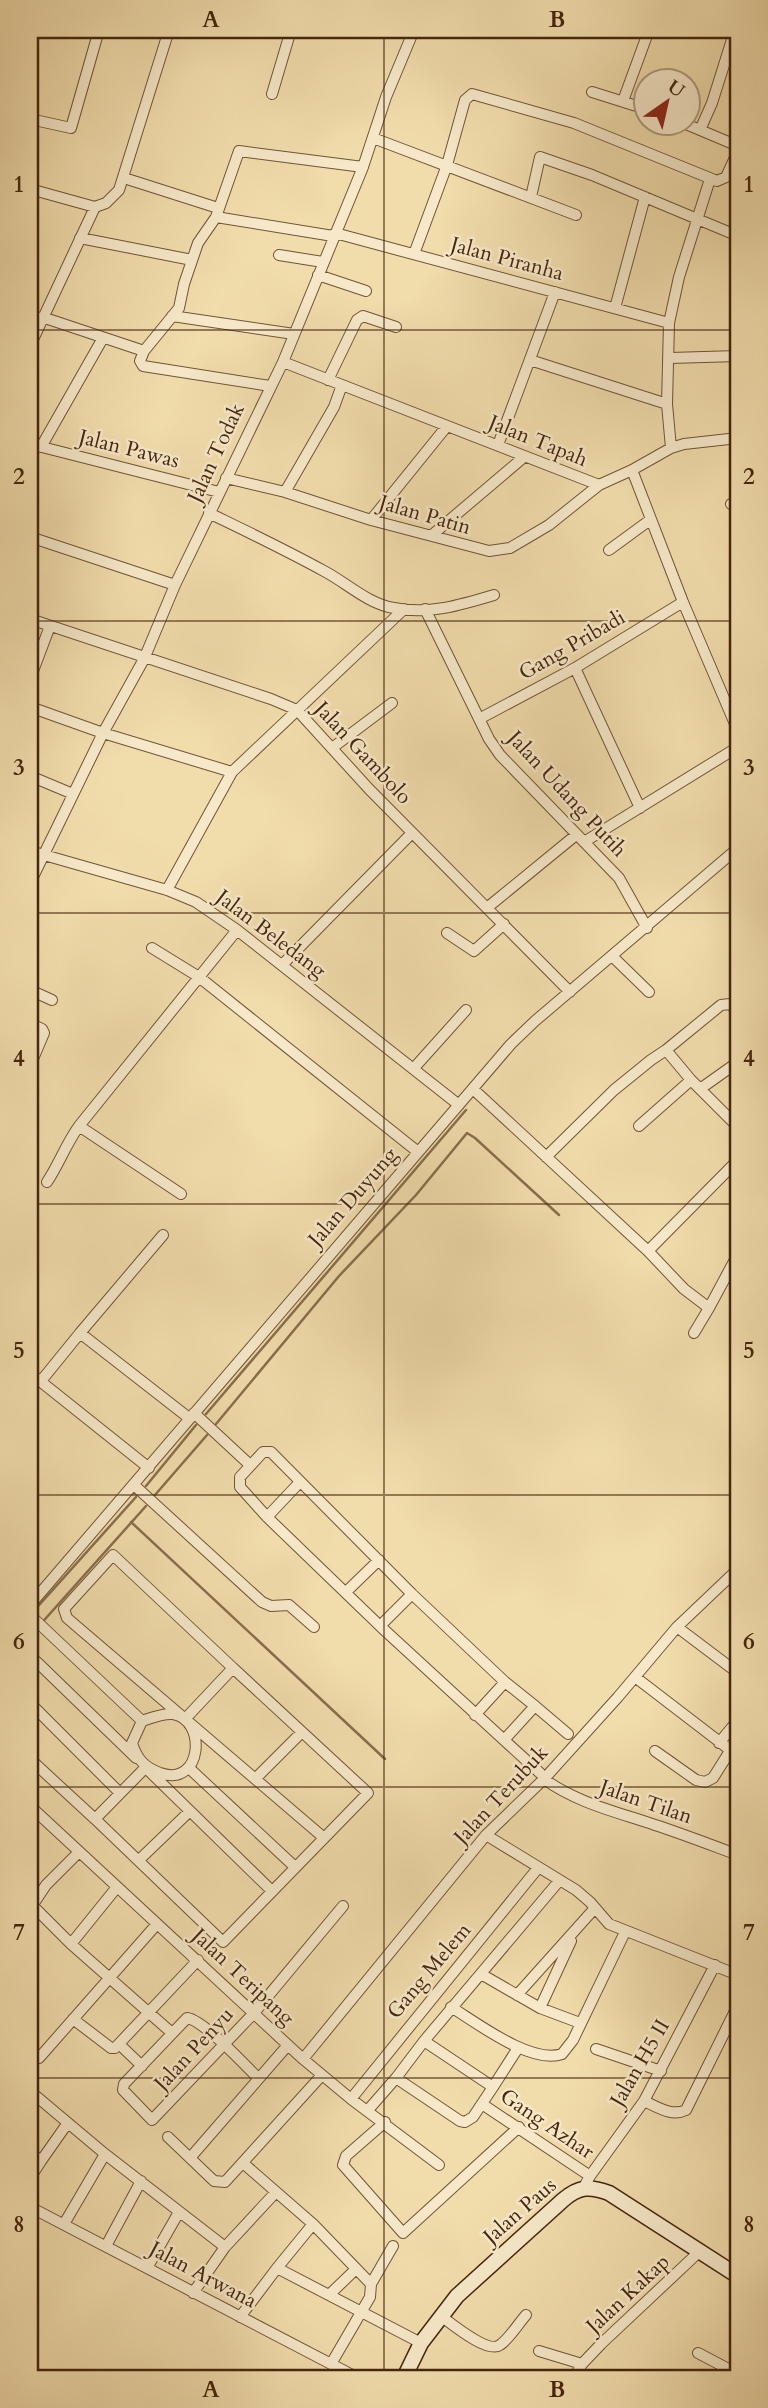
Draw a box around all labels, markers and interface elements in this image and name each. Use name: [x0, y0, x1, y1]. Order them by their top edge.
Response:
text: A: [202, 4, 220, 35]
text: B: [549, 4, 565, 35]
north arrow: [632, 66, 702, 136]
text: U: [662, 74, 690, 104]
text: 1: [13, 169, 25, 200]
text: 1: [743, 169, 755, 200]
street label: Jalan Piranha: [444, 229, 567, 288]
street label: Jalan Todak: [179, 398, 252, 510]
street label: Jalan Tapah: [481, 407, 592, 474]
street label: Jalan Pawas: [73, 422, 182, 475]
text: 2: [13, 461, 25, 492]
text: 2: [743, 461, 755, 492]
street label: Jalan Patin: [373, 487, 474, 542]
street label: Gang Pribadi: [513, 603, 631, 687]
street label: Jalan Gambolo: [306, 693, 418, 811]
street label: Jalan Udang Putih: [499, 722, 633, 864]
text: 3: [13, 752, 25, 783]
text: 3: [743, 752, 755, 783]
street label: Jalan Beledang: [208, 881, 332, 985]
text: 4: [13, 1043, 25, 1074]
text: 4: [743, 1043, 755, 1074]
street label: Jalan Duyung: [300, 1141, 404, 1255]
text: 5: [13, 1335, 25, 1366]
text: 5: [743, 1335, 755, 1366]
text: 6: [13, 1626, 25, 1657]
text: 6: [743, 1626, 755, 1657]
street label: Jalan Terubuk: [445, 1738, 555, 1853]
street label: Jalan Tilan: [593, 1772, 696, 1831]
text: 7: [13, 1917, 25, 1948]
street label: Gang Melem: [380, 1917, 478, 2025]
text: 7: [743, 1917, 755, 1948]
street label: Jalan Teripang: [183, 1920, 301, 2032]
street label: Jalan Penyu: [146, 2001, 240, 2099]
street label: Jalan H5 II: [602, 2014, 677, 2115]
street label: Gang Azhar: [494, 2082, 600, 2166]
street label: Jalan Paus: [475, 2171, 563, 2253]
text: 8: [13, 2209, 25, 2240]
text: 8: [743, 2209, 755, 2240]
street label: Jalan Arwana: [142, 2233, 262, 2315]
street label: Jalan Kakap: [578, 2248, 676, 2342]
text: A: [202, 2374, 220, 2405]
text: B: [549, 2374, 565, 2405]

